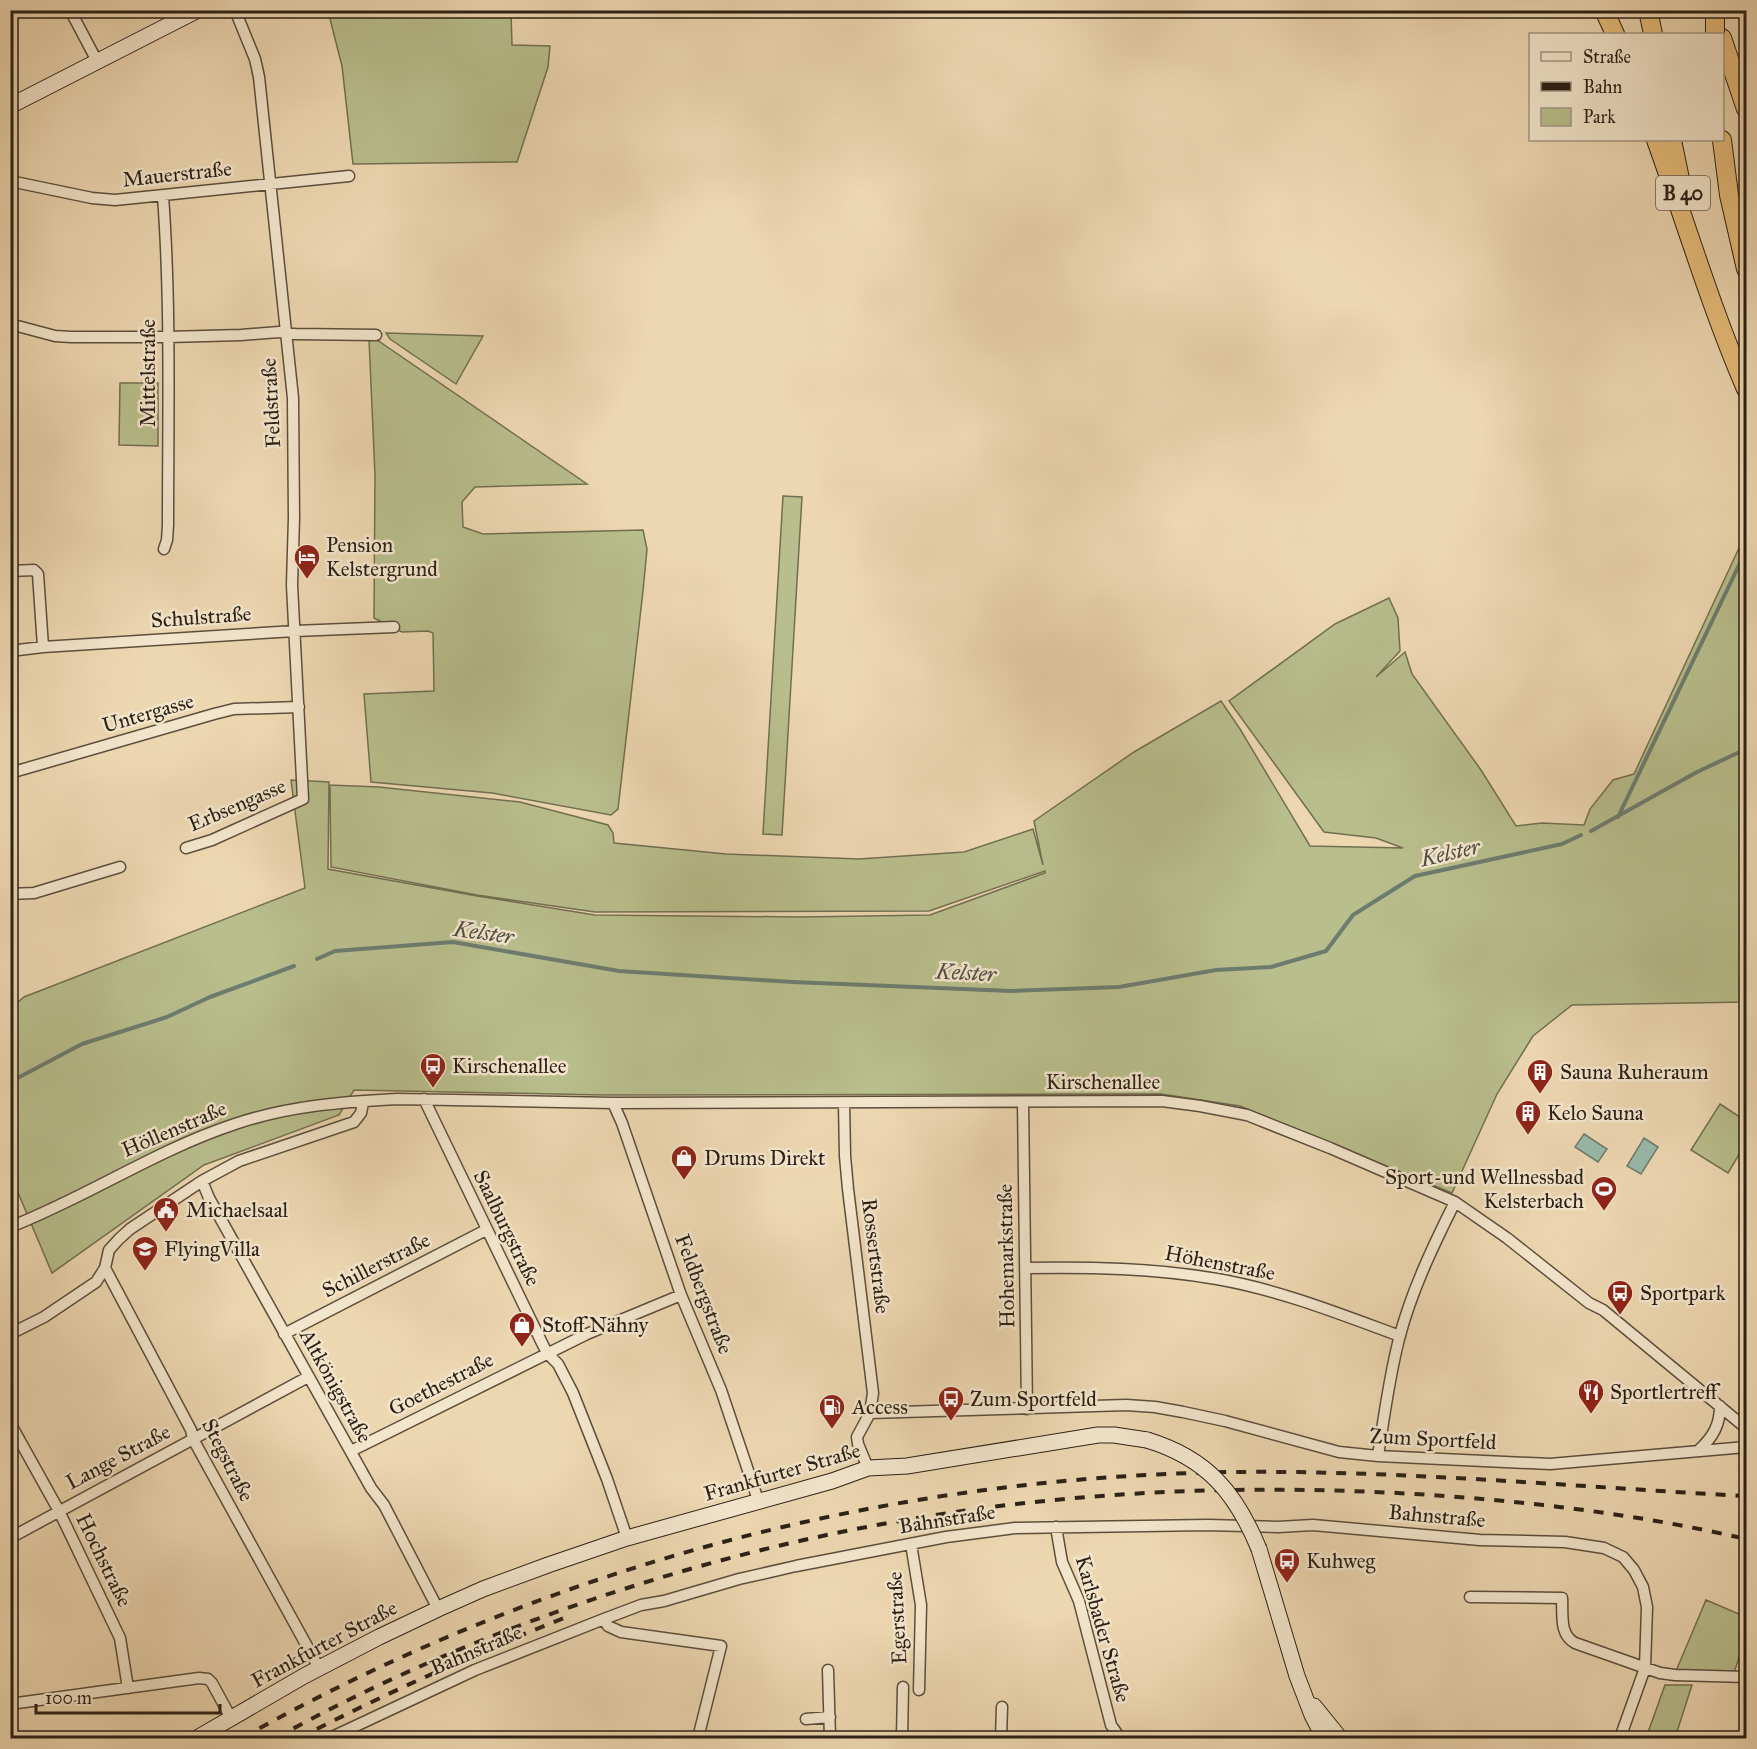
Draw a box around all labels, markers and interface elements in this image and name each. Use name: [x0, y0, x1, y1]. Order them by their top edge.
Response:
legend: [1529, 33, 1724, 141]
text: Straße: [1583, 46, 1631, 68]
text: Bahn: [1583, 76, 1623, 98]
text: Park: [1583, 106, 1616, 128]
street label: Mauerstraße: [121, 155, 233, 193]
road number: B 40: [1656, 176, 1710, 210]
street label: Mittelstraße: [135, 319, 161, 427]
street label: Feldstraße: [256, 357, 286, 448]
place label: Pension Kelstergrund: [326, 532, 438, 582]
hotel icon: Pension Kelstergrund: [292, 542, 322, 580]
street label: Schulstraße: [150, 600, 252, 633]
street label: Untergasse: [99, 687, 197, 738]
street label: Erbsengasse: [184, 773, 290, 837]
water label: Kelster: [1417, 832, 1484, 873]
water label: Kelster: [451, 915, 517, 950]
water label: Kelster: [934, 957, 999, 988]
bus stop icon: Kirschenallee: [418, 1051, 448, 1089]
place label: Kirschenallee: [452, 1053, 567, 1079]
building icon: Sauna Ruheraum: [1525, 1057, 1555, 1095]
place label: Sauna Ruheraum: [1560, 1059, 1709, 1085]
street label: Kirschenallee: [1046, 1069, 1160, 1095]
street label: Höllenstraße: [118, 1095, 231, 1163]
building icon: Kelo Sauna: [1513, 1098, 1543, 1136]
place label: Kelo Sauna: [1547, 1100, 1644, 1126]
shop icon: Drums Direkt: [669, 1143, 699, 1181]
place label: Drums Direkt: [704, 1145, 826, 1171]
place label: Sport-und Wellnessbad Kelsterbach: [1385, 1164, 1584, 1214]
street label: Saalburgstraße: [468, 1166, 546, 1291]
sports icon: Sport-und Wellnessbad Kelsterbach: [1589, 1174, 1619, 1212]
street label: Hohemarkstraße: [992, 1183, 1020, 1328]
public building icon: Michaelsaal: [151, 1195, 181, 1233]
place label: Michaelsaal: [186, 1197, 289, 1223]
street label: Rossertstraße: [856, 1197, 896, 1315]
street label: Schillerstraße: [318, 1227, 435, 1303]
street label: Feldbergstraße: [669, 1230, 739, 1358]
school or university icon: FlyingVilla: [130, 1234, 160, 1272]
place label: FlyingVilla: [164, 1236, 260, 1262]
street label: Höhenstraße: [1163, 1240, 1278, 1286]
bus stop icon: Sportpark: [1605, 1278, 1635, 1316]
place label: Sportpark: [1640, 1280, 1726, 1306]
shop icon: Stoff Nähny: [507, 1310, 537, 1348]
place label: Stoff Nähny: [542, 1312, 649, 1338]
street label: Altkönigstraße: [294, 1324, 378, 1448]
street label: Goethestraße: [384, 1346, 498, 1421]
restaurant icon: Sportlertreff: [1576, 1377, 1606, 1415]
place label: Sportlertreff: [1610, 1379, 1721, 1405]
bus stop icon: Zum Sportfeld: [936, 1384, 966, 1422]
place label: Zum Sportfeld: [970, 1386, 1097, 1412]
fuel station icon: Access: [817, 1392, 847, 1430]
place label: Access: [851, 1394, 908, 1420]
street label: Stegstraße: [196, 1414, 260, 1506]
street label: Lange Straße: [61, 1418, 175, 1495]
street label: Zum Sportfeld: [1369, 1423, 1497, 1455]
street label: Frankfurter Straße: [701, 1437, 864, 1507]
street label: Bahnstraße: [897, 1499, 997, 1539]
street label: Bahnstraße: [1387, 1499, 1487, 1533]
street label: Hochstraße: [70, 1509, 138, 1611]
bus stop icon: Kuhweg: [1272, 1546, 1302, 1584]
place label: Kuhweg: [1306, 1548, 1376, 1574]
street label: Karlsbader Straße: [1070, 1553, 1136, 1706]
street label: Egerstraße: [882, 1571, 912, 1665]
street label: Frankfurter Straße: [247, 1594, 402, 1693]
street label: Bahnstraße: [426, 1619, 526, 1681]
scale bar: [36, 1677, 220, 1715]
text: 100 m: [45, 1687, 92, 1709]

